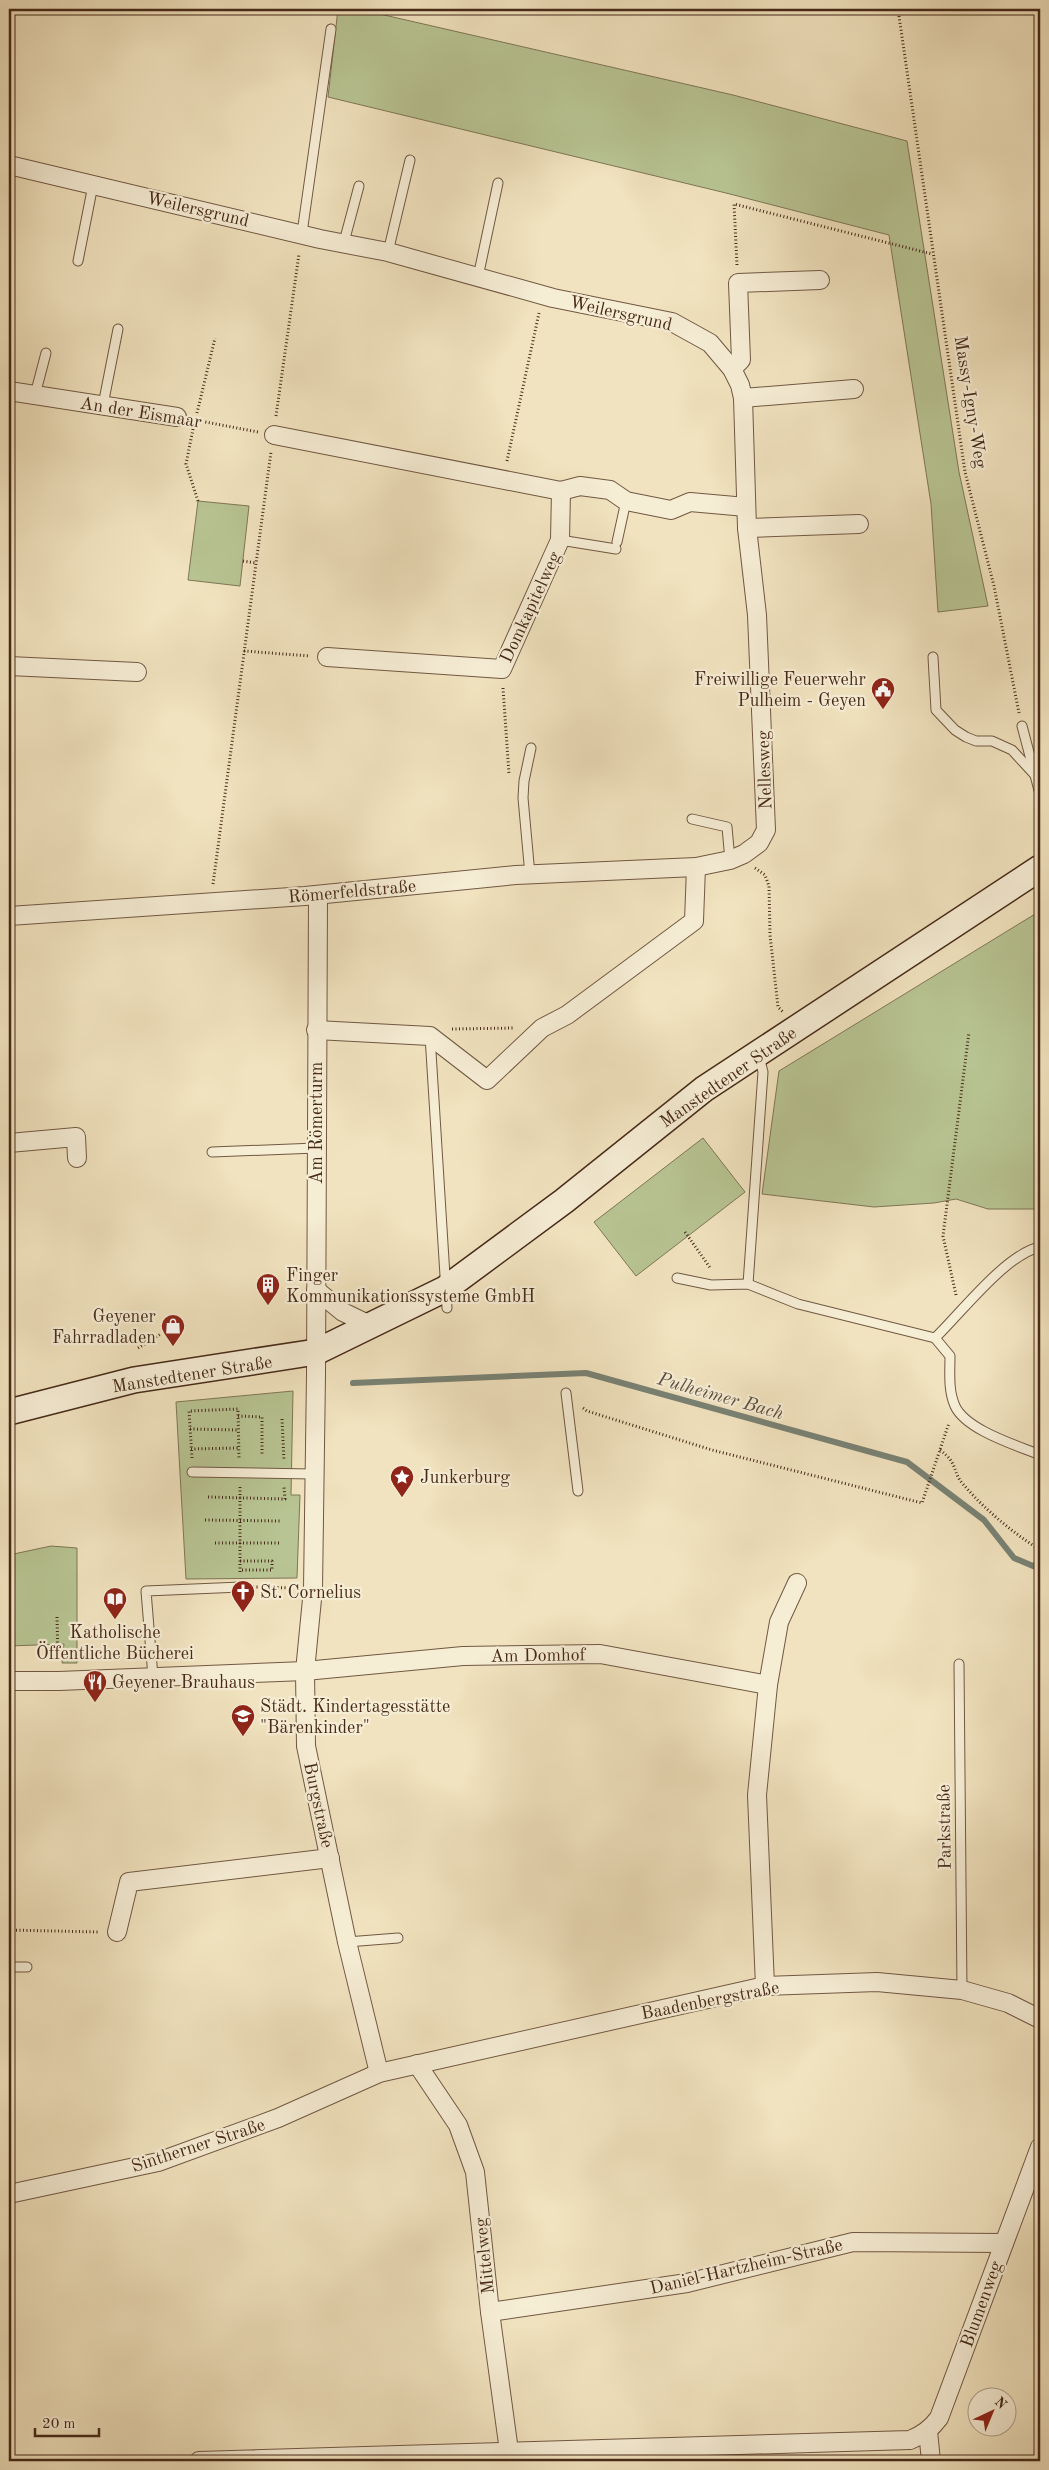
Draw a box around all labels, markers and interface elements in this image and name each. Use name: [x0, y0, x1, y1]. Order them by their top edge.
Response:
street label: Weilersgrund: [145, 189, 251, 231]
street label: Weilersgrund: [568, 293, 674, 335]
street label: Massy-Igny-Weg: [951, 335, 989, 470]
street label: An der Eismaar: [79, 394, 204, 432]
street label: Domkapitelweg: [497, 549, 565, 666]
place label: Freiwillige Feuerwehr Pulheim - Geyen: [694, 671, 867, 710]
public building icon: Freiwillige Feuerwehr Pulheim - Geyen: [870, 676, 896, 710]
street label: Nellesweg: [755, 730, 775, 810]
street label: Römerfeldstraße: [287, 877, 417, 907]
street label: Manstedtener Straße: [657, 1024, 800, 1132]
street label: Am Römerturm: [308, 1062, 326, 1184]
place label: Finger Kommunikationssysteme GmbH: [286, 1267, 535, 1306]
building icon: Finger Kommunikationssysteme GmbH: [255, 1272, 281, 1306]
place label: Geyener Fahrradladen: [52, 1308, 157, 1347]
shop icon: Geyener Fahrradladen: [160, 1313, 186, 1347]
street label: Manstedtener Straße: [111, 1353, 274, 1397]
water label: Pulheimer Bach: [654, 1370, 786, 1425]
place icon: Junkerburg: [389, 1464, 415, 1498]
place label: Junkerburg: [420, 1469, 510, 1487]
church icon: St. Cornelius: [230, 1579, 256, 1613]
place label: St. Cornelius: [260, 1584, 361, 1602]
library icon: Katholische Öffentliche Bücherei: [102, 1586, 128, 1620]
place label: Katholische Öffentliche Bücherei: [36, 1624, 194, 1663]
street label: Am Domhof: [490, 1646, 587, 1666]
restaurant icon: Geyener Brauhaus: [82, 1669, 108, 1703]
place label: Geyener Brauhaus: [112, 1674, 255, 1692]
place label: Städt. Kindertagesstätte "Bärenkinder": [260, 1698, 450, 1737]
school or university icon: Städt. Kindertagesstätte "Bärenkinder": [230, 1703, 256, 1737]
street label: Burgstraße: [300, 1761, 336, 1850]
street label: Parkstraße: [935, 1784, 955, 1870]
street label: Baadenbergstraße: [640, 1979, 781, 2023]
street label: Sintherner Straße: [129, 2116, 267, 2176]
street label: Mittelweg: [472, 2216, 498, 2295]
street label: Daniel-Hartzheim-Straße: [648, 2236, 844, 2298]
street label: Blumenweg: [958, 2259, 1006, 2350]
north arrow: [966, 2388, 1016, 2438]
text: N: [992, 2395, 1009, 2412]
scale bar: [35, 2405, 99, 2437]
text: 20 m: [42, 2417, 76, 2432]

